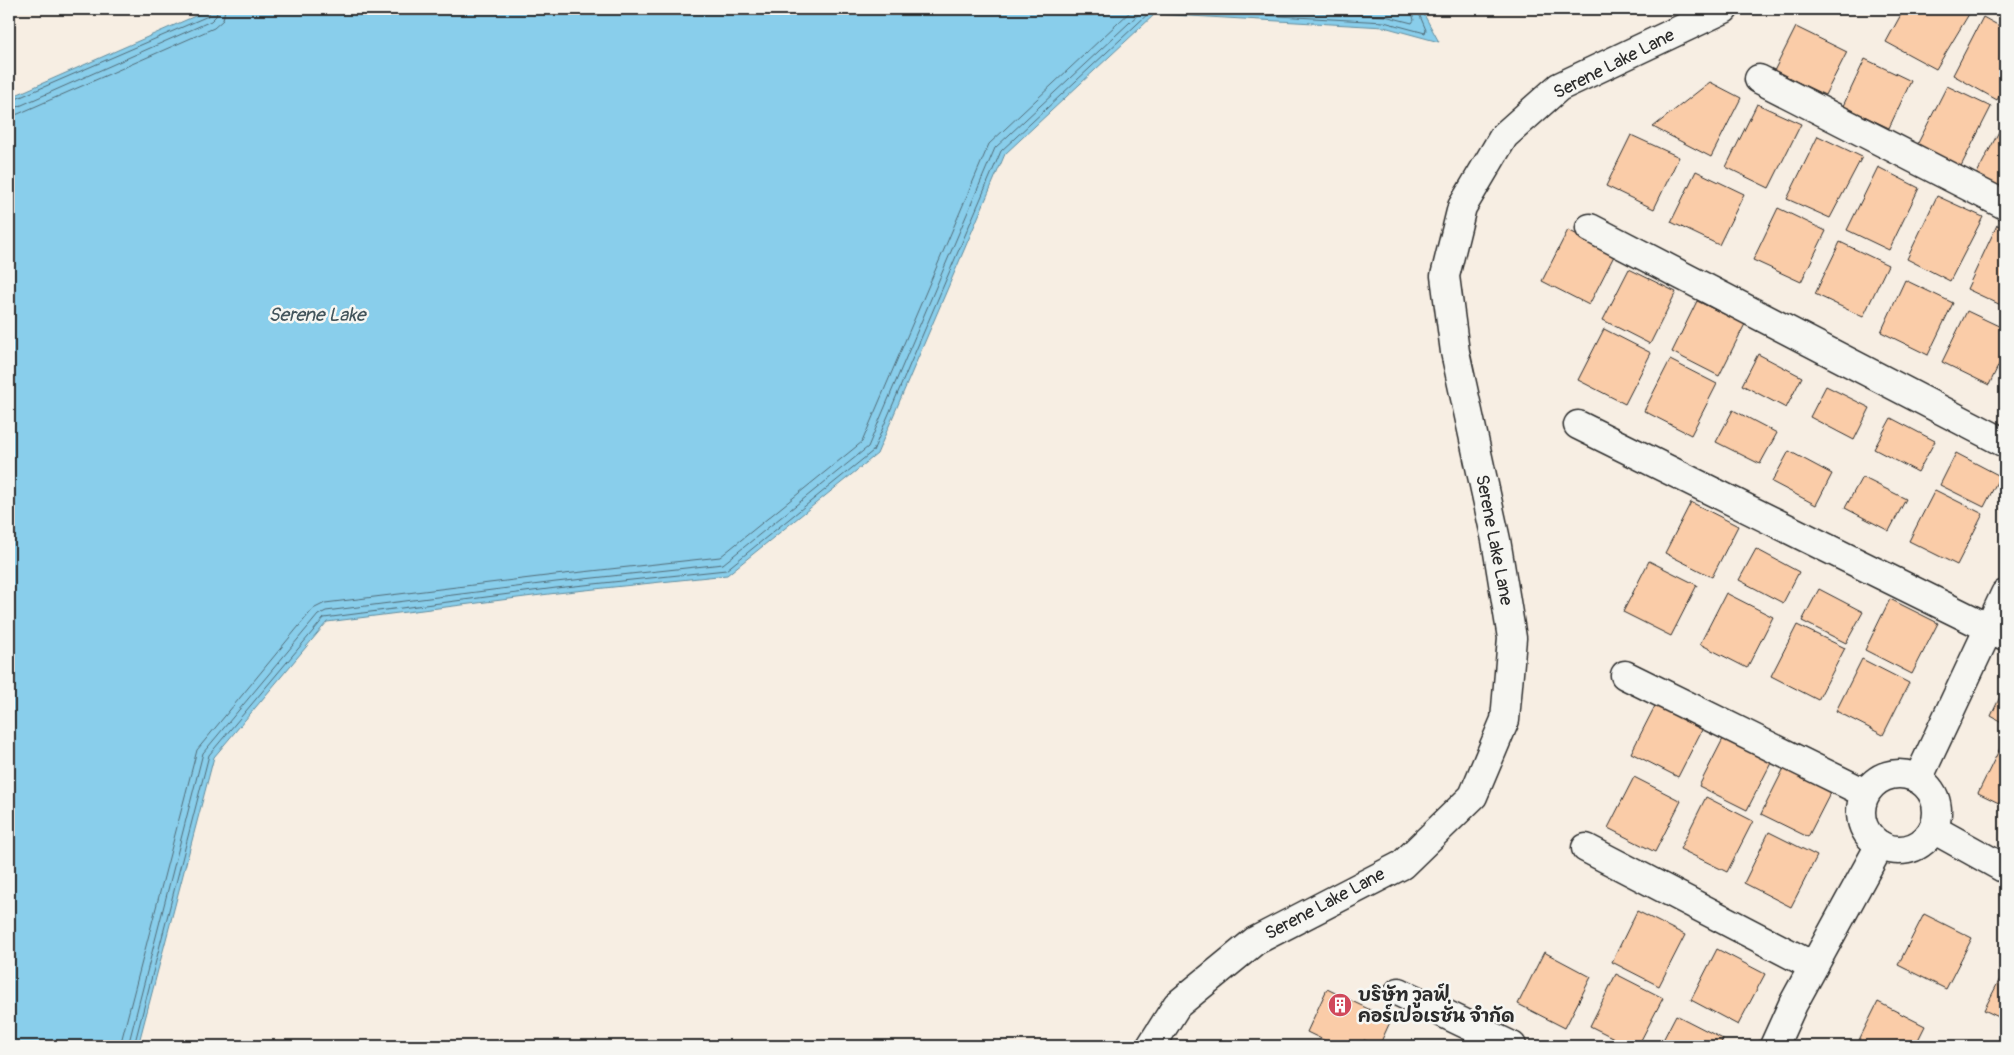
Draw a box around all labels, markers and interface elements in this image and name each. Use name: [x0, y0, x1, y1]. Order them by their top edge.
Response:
street label: Serene Lake Lane: [1550, 24, 1678, 104]
water label: Serene Lake: [269, 303, 367, 327]
street label: Serene Lake Lane: [1470, 473, 1518, 607]
street label: Serene Lake Lane: [1261, 863, 1389, 945]
place label: บริษัท วูลฟ์ คอร์เปอเรชั่น จำกัด: [1358, 983, 1515, 1028]
building icon: บริษัท วูลฟ์ คอร์เปอเรชั่น จำกัด: [1327, 992, 1353, 1018]

